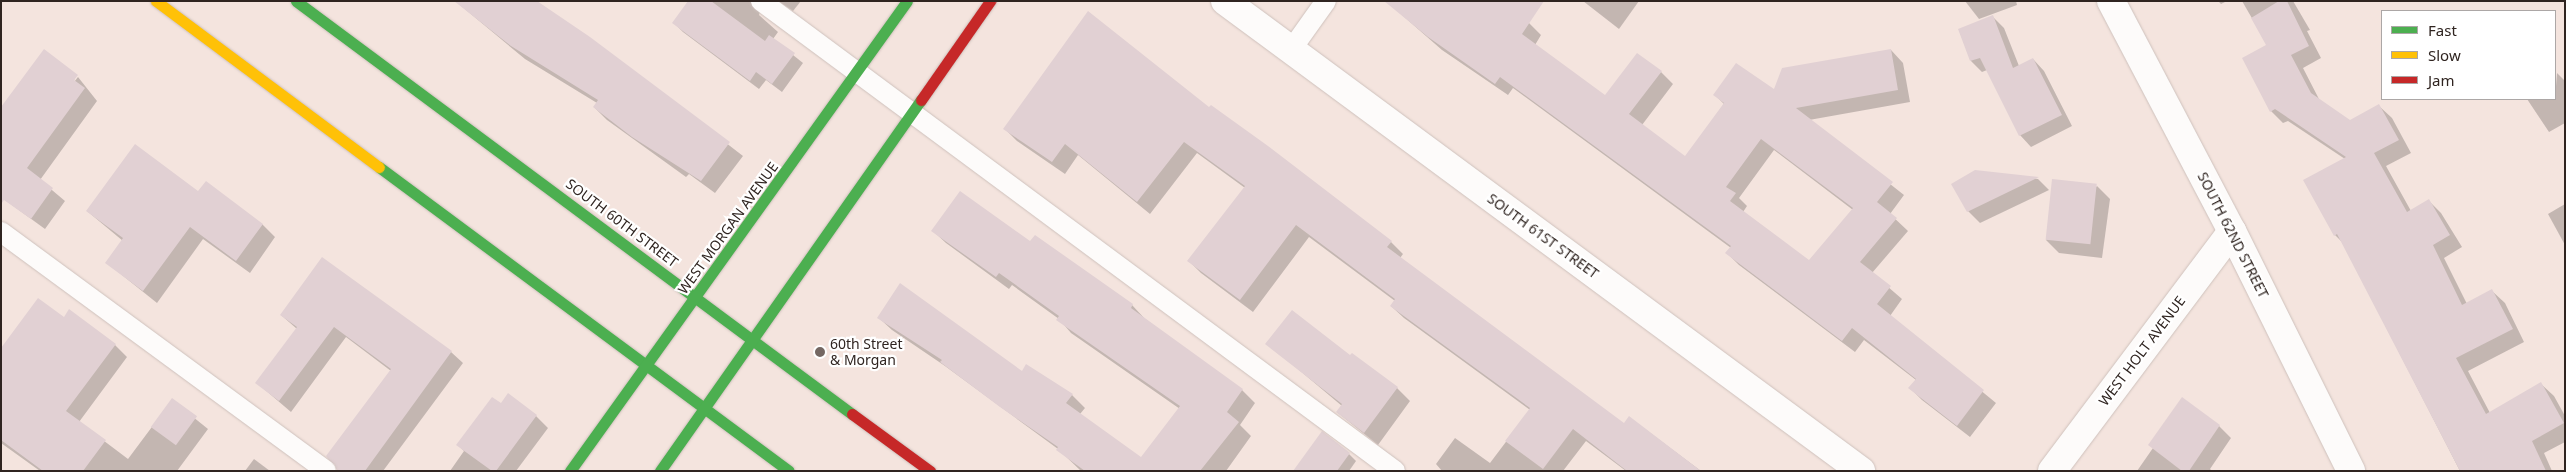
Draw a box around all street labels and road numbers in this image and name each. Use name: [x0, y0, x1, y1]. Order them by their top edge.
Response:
street label: WEST MORGAN AVENUE: [675, 159, 781, 297]
street label: SOUTH 62ND STREET: [2194, 169, 2272, 301]
street label: SOUTH 60TH STREET: [563, 175, 681, 271]
street label: SOUTH 61ST STREET: [1484, 190, 1602, 282]
street label: WEST HOLT AVENUE: [2095, 293, 2189, 409]

